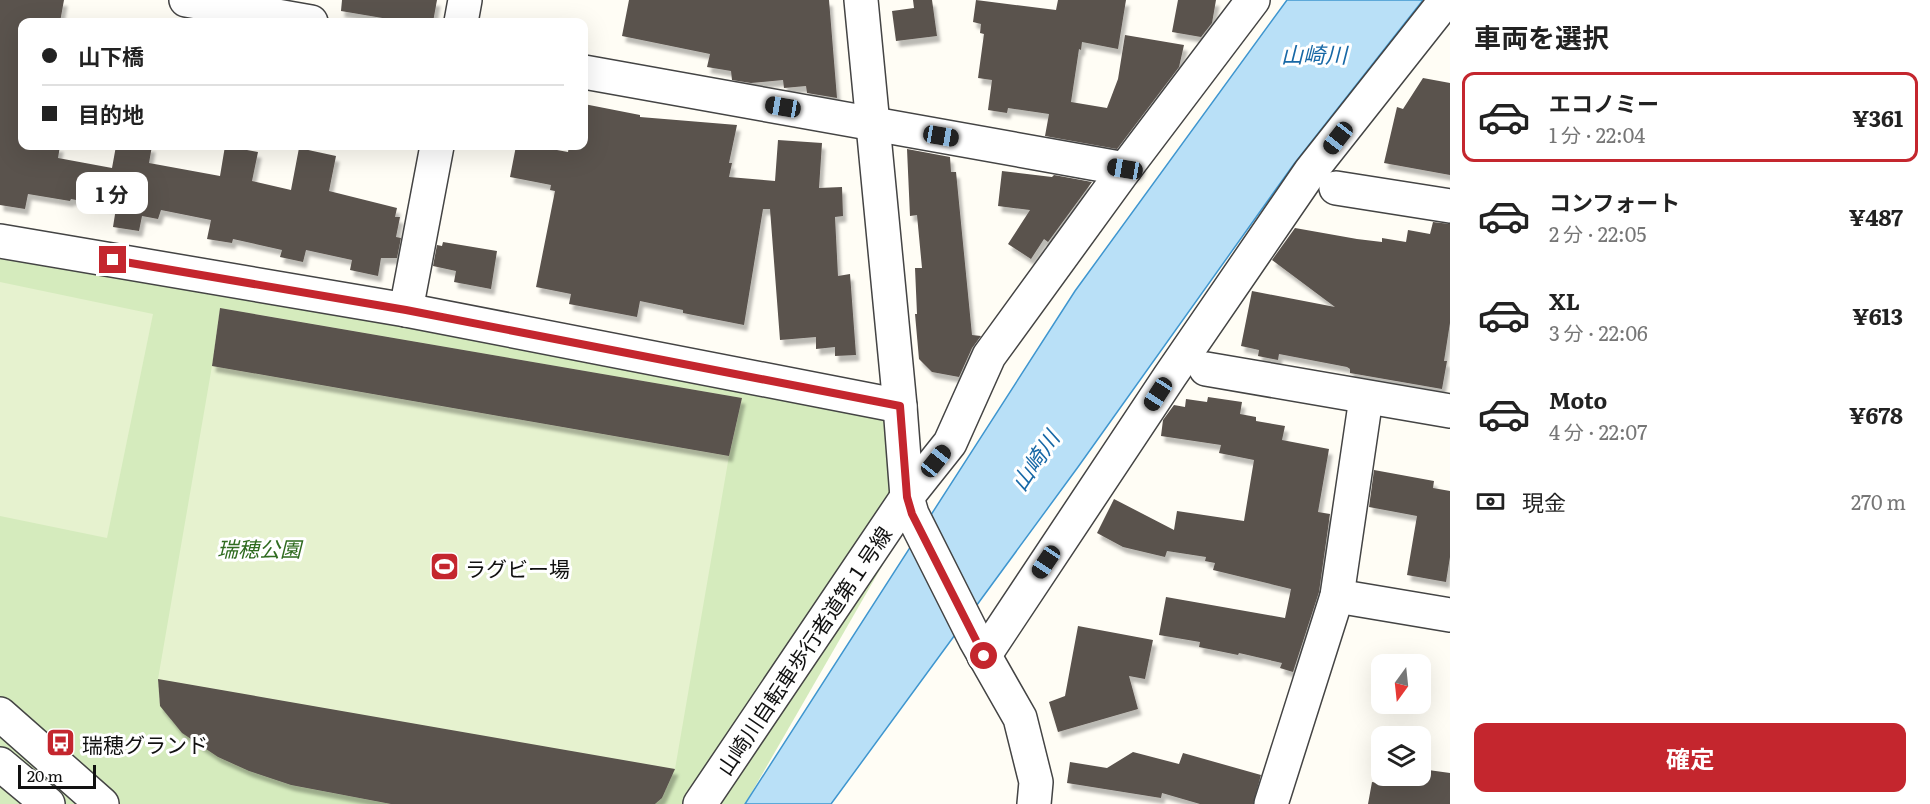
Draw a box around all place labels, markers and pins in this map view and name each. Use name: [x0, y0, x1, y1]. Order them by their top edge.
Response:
sports icon: ラグビー場: [428, 551, 460, 583]
place label: ラグビー場: [465, 552, 570, 583]
bus stop icon: 瑞穂グランド: [45, 727, 77, 759]
place label: 瑞穂グランド: [82, 728, 208, 759]

